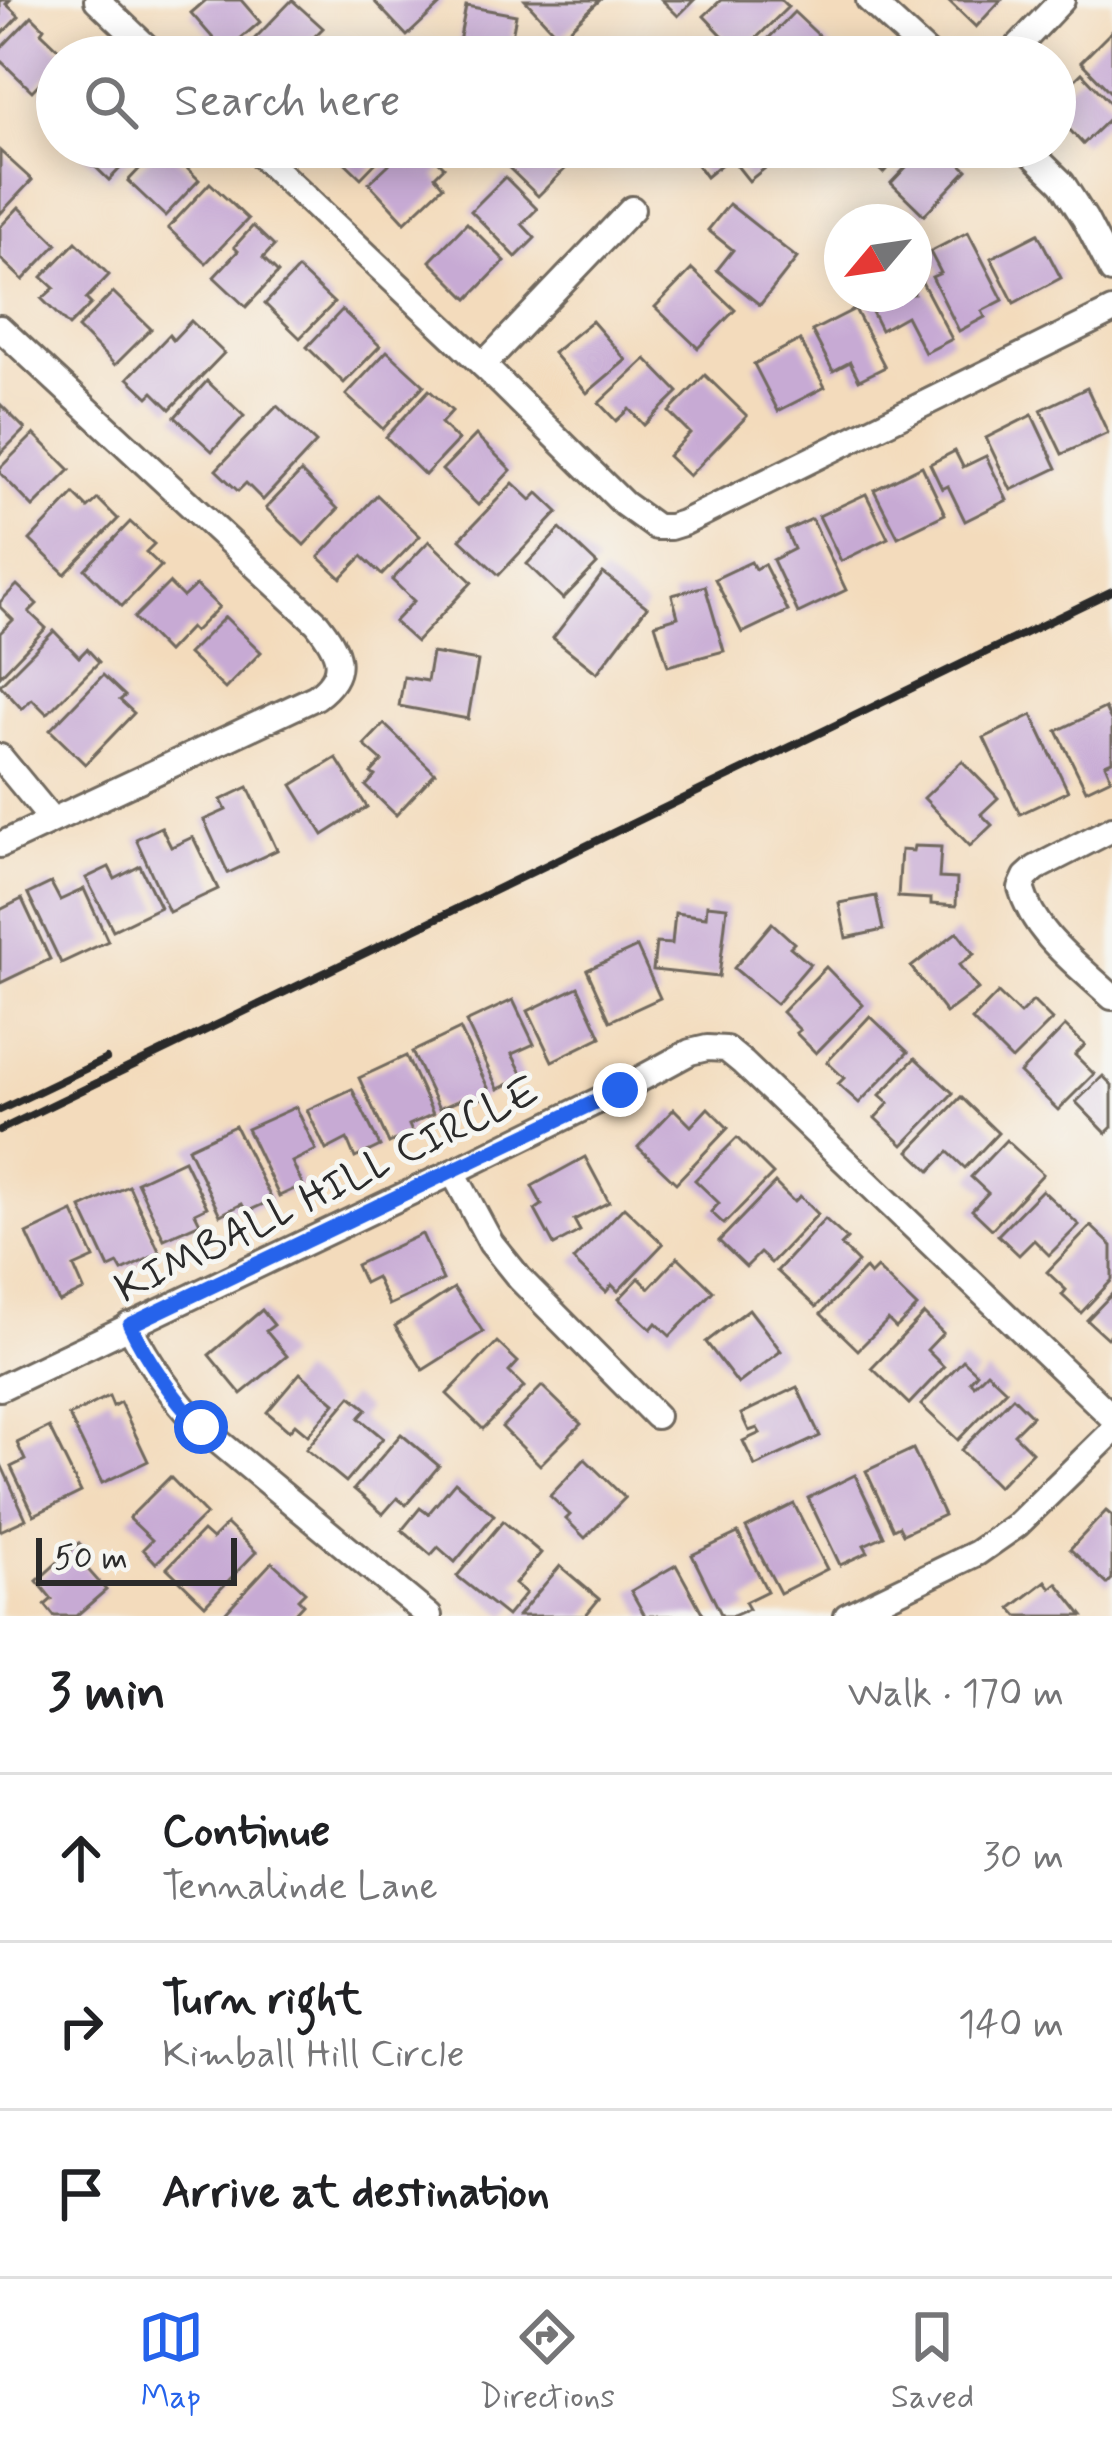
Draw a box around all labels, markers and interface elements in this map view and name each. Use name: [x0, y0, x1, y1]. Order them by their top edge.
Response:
search box: [36, 36, 1076, 168]
icon: search: [78, 69, 144, 135]
text: Search here: [174, 73, 401, 132]
north arrow: [824, 204, 932, 312]
route end: [593, 1063, 647, 1117]
street label: KIMBALL HILL CIRCLE: [107, 1065, 548, 1318]
route start: [174, 1400, 228, 1454]
scale bar: [36, 1532, 237, 1585]
text: 50 m: [54, 1537, 128, 1581]
text: 3 min: [48, 1661, 166, 1727]
text: Walk · 170 m: [848, 1669, 1064, 1720]
text: Continue: [162, 1803, 330, 1862]
icon: ahead: [48, 1825, 114, 1891]
text: 30 m: [982, 1832, 1064, 1883]
text: Tennalinde Lane: [162, 1862, 438, 1913]
text: Turn right: [162, 1971, 362, 2030]
icon: right: [48, 1993, 114, 2059]
text: 140 m: [958, 2000, 1064, 2051]
text: Kimball Hill Circle: [162, 2030, 465, 2081]
icon: arrive: [48, 2161, 114, 2227]
text: Arrive at destination: [162, 2164, 550, 2223]
tab: Map: [138, 2304, 204, 2420]
tab: Directions: [479, 2304, 615, 2420]
tab: Saved: [891, 2304, 974, 2420]

